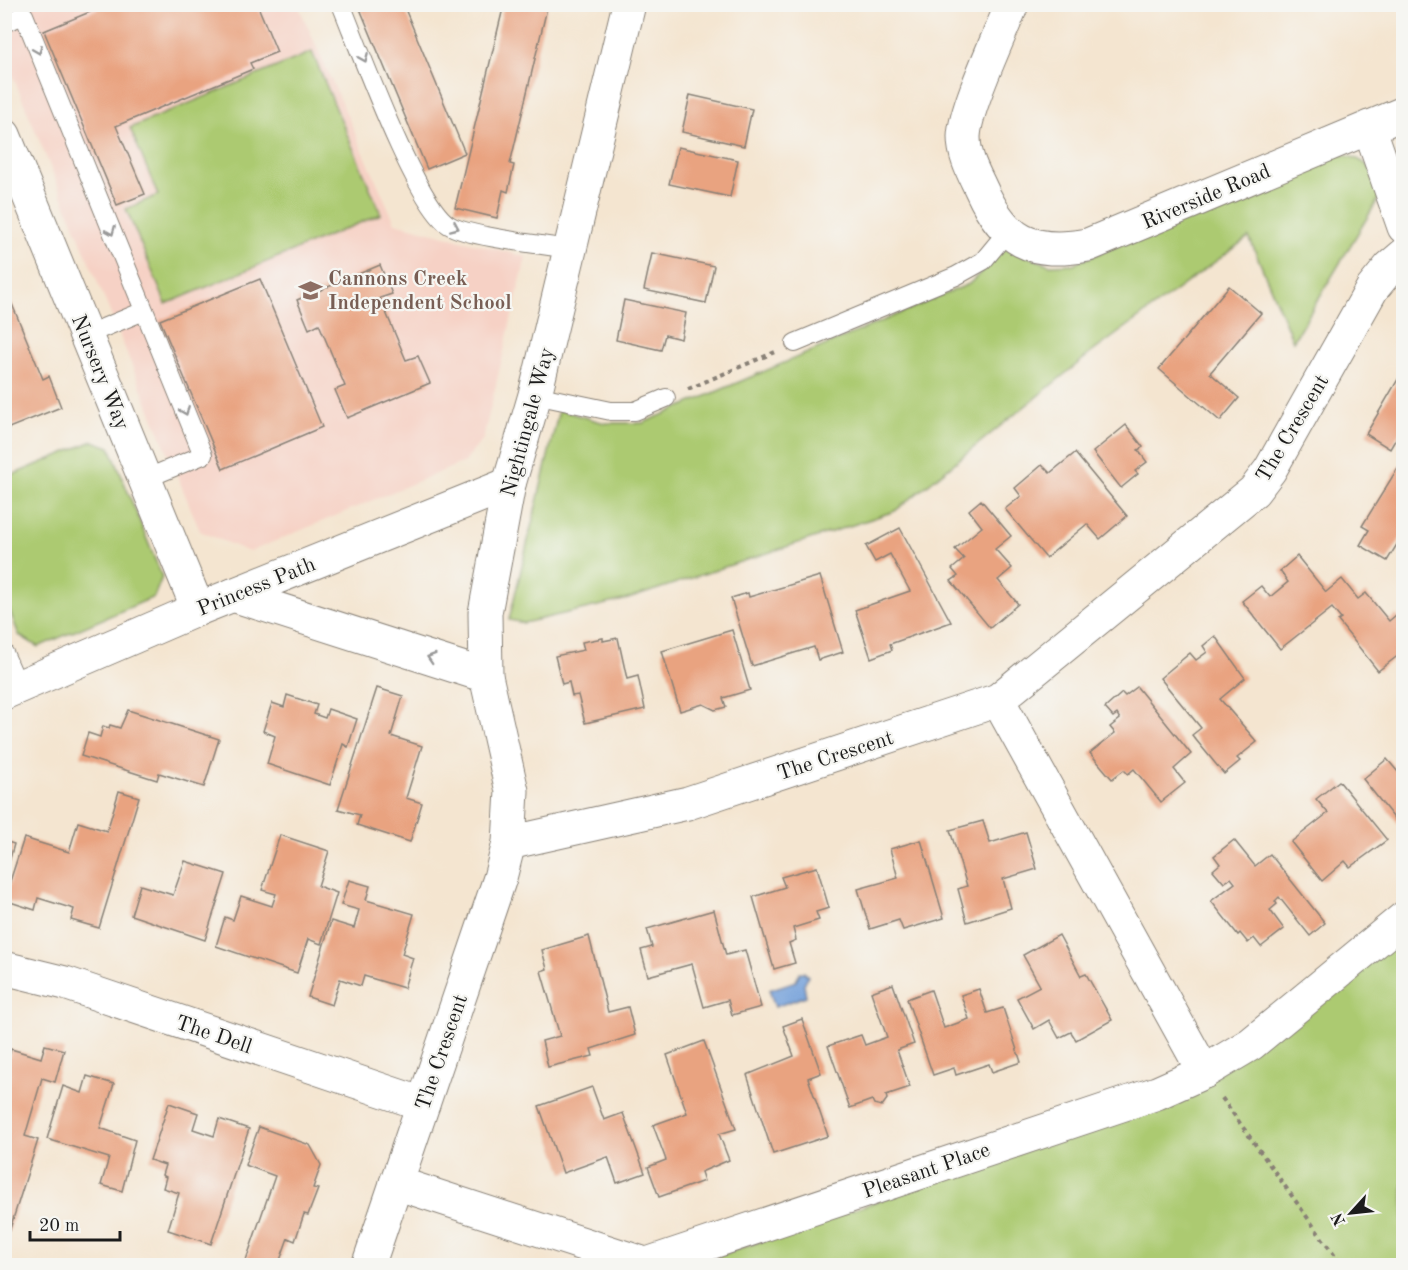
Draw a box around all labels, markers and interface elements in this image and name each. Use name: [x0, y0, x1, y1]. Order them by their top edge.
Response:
one-way arrow: [31, 44, 43, 55]
one-way arrow: [357, 52, 369, 63]
street label: Riverside Road: [1139, 161, 1274, 234]
one-way arrow: [448, 220, 459, 232]
one-way arrow: [104, 225, 116, 236]
place label: Cannons Creek Independent School: [328, 269, 512, 314]
school or university icon: Cannons Creek Independent School: [297, 277, 323, 303]
street label: Nursery Way: [67, 312, 132, 433]
street label: Nightingale Way: [498, 345, 558, 499]
street label: The Crescent: [1253, 372, 1333, 486]
one-way arrow: [178, 405, 190, 416]
street label: Princess Path: [195, 554, 319, 621]
one-way arrow: [426, 653, 437, 665]
street label: The Crescent: [775, 728, 896, 785]
street label: The Crescent: [413, 992, 472, 1113]
street label: The Dell: [173, 1013, 255, 1058]
street label: Pleasant Place: [860, 1140, 993, 1203]
north arrow: [1321, 1183, 1381, 1243]
scale bar: [30, 1204, 120, 1242]
text: N: [1329, 1209, 1349, 1228]
text: 20 m: [39, 1217, 79, 1235]

